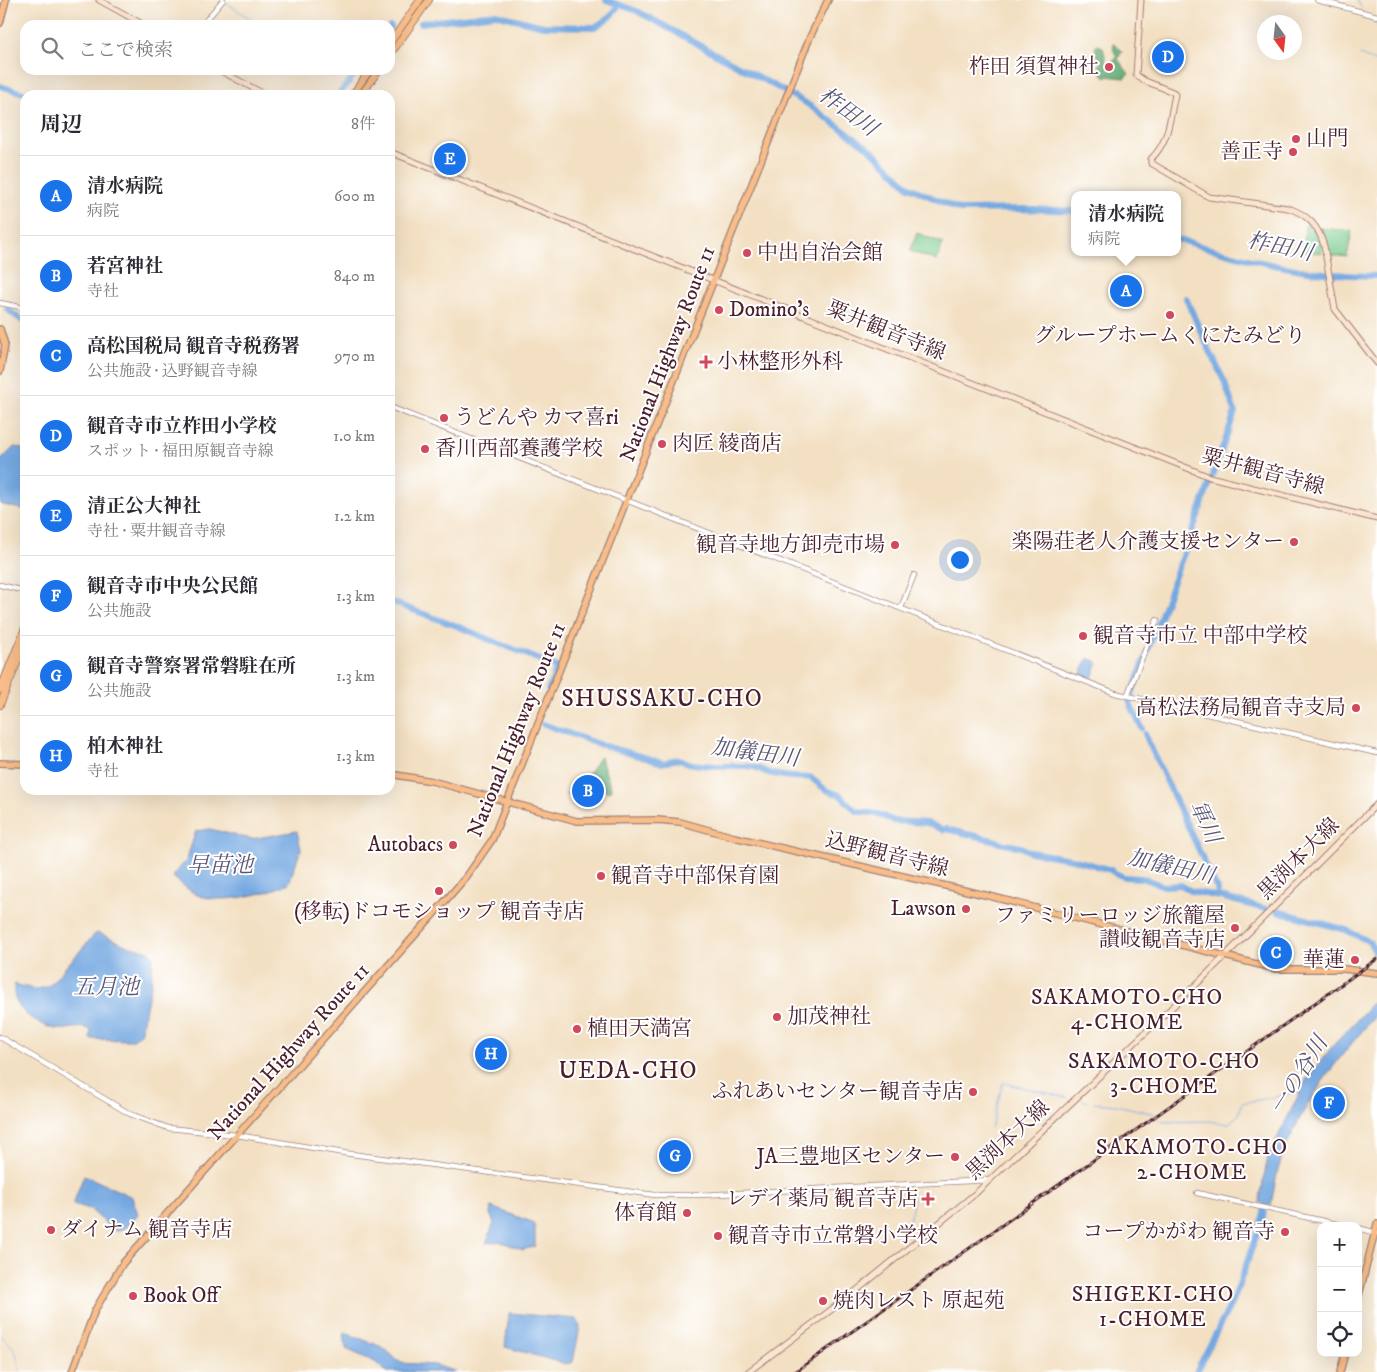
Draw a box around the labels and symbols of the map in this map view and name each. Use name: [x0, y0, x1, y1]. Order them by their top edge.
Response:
north arrow: [1257, 15, 1302, 60]
pin: D: [1152, 38, 1184, 76]
place label: 柞田 須賀神社: [968, 54, 1099, 80]
marker: 柞田 須賀神社: [1103, 61, 1115, 73]
water label: 柞田川: [813, 82, 884, 143]
place label: 山門: [1306, 126, 1348, 152]
marker: 山門: [1290, 133, 1302, 145]
place label: 善正寺: [1220, 139, 1283, 165]
pin: E: [434, 140, 466, 178]
marker: 善正寺: [1287, 146, 1299, 158]
water label: 柞田川: [1245, 227, 1317, 267]
place label: 中出自治会館: [757, 240, 883, 266]
street label: National Highway Route 11: [615, 242, 721, 466]
marker: 中出自治会館: [741, 247, 753, 259]
pin: A: [1110, 272, 1142, 310]
street label: 粟井観音寺線: [823, 295, 949, 367]
place label: Domino's: [729, 297, 809, 323]
marker: Domino's: [713, 304, 725, 316]
marker: グループホームくにたみどり: [1164, 309, 1176, 321]
place label: グループホームくにたみどり: [1034, 323, 1306, 349]
place label: 小林整形外科: [717, 349, 843, 375]
marker: 小林整形外科: [699, 355, 713, 369]
place label: うどんや カマ喜ri: [454, 405, 619, 431]
marker: うどんや カマ喜ri: [438, 412, 450, 424]
place label: 肉匠 綾商店: [672, 431, 782, 457]
place label: 香川西部養護学校: [435, 436, 603, 462]
marker: 肉匠 綾商店: [656, 438, 668, 450]
marker: 香川西部養護学校: [419, 443, 431, 455]
street label: 粟井観音寺線: [1199, 443, 1327, 501]
place label: 楽陽荘老人介護支援センター: [1012, 529, 1284, 555]
place label: 観音寺地方卸売市場: [696, 532, 885, 558]
marker: 楽陽荘老人介護支援センター: [1288, 536, 1300, 548]
marker: 観音寺地方卸売市場: [889, 539, 901, 551]
your location: [947, 547, 973, 573]
street label: National Highway Route 11: [462, 619, 572, 841]
place label: 観音寺市立 中部中学校: [1093, 623, 1308, 649]
marker: 観音寺市立 中部中学校: [1077, 630, 1089, 642]
district label: SHUSSAKU-CHO: [561, 684, 763, 714]
place label: 高松法務局観音寺支局: [1136, 695, 1346, 721]
marker: 高松法務局観音寺支局: [1350, 702, 1362, 714]
water label: 加儀田川: [710, 734, 802, 773]
pin: B: [572, 772, 604, 810]
water label: 軍川: [1183, 796, 1227, 849]
street label: 黒渕本大線: [1253, 813, 1345, 905]
street label: 込野観音寺線: [823, 827, 951, 883]
place label: Autobacs: [368, 832, 443, 858]
marker: Autobacs: [447, 839, 459, 851]
water label: 加儀田川: [1125, 844, 1219, 891]
water label: 早苗池: [187, 852, 256, 879]
place label: 観音寺中部保育園: [611, 863, 779, 889]
marker: 観音寺中部保育園: [595, 870, 607, 882]
marker: (移転)ドコモショップ 観音寺店: [433, 885, 445, 897]
place label: Lawson: [890, 896, 956, 922]
place label: (移転)ドコモショップ 観音寺店: [294, 899, 584, 925]
marker: Lawson: [960, 903, 972, 915]
place label: ファミリーロッジ旅籠屋 讃岐観音寺店: [995, 903, 1225, 953]
marker: ファミリーロッジ旅籠屋 讃岐観音寺店: [1229, 922, 1241, 934]
pin: C: [1260, 934, 1292, 972]
place label: 華蓮: [1303, 947, 1345, 973]
marker: 華蓮: [1349, 954, 1361, 966]
street label: National Highway Route 11: [203, 958, 375, 1146]
water label: 五月池: [73, 974, 142, 1001]
district label: SAKAMOTO-CHO 4-CHOME: [1031, 984, 1223, 1036]
place label: 加茂神社: [787, 1004, 871, 1030]
marker: 加茂神社: [771, 1011, 783, 1023]
place label: 植田天満宮: [587, 1016, 692, 1042]
marker: 植田天満宮: [571, 1023, 583, 1035]
water label: 一の谷川: [1264, 1030, 1335, 1120]
pin: H: [475, 1035, 507, 1073]
district label: SAKAMOTO-CHO 3-CHOME: [1068, 1048, 1260, 1100]
district label: UEDA-CHO: [558, 1056, 698, 1086]
place label: ふれあいセンター観音寺店: [712, 1079, 963, 1105]
pin: F: [1313, 1084, 1345, 1122]
marker: ふれあいセンター観音寺店: [967, 1086, 979, 1098]
street label: 黒渕本大線: [961, 1095, 1055, 1185]
district label: SAKAMOTO-CHO 2-CHOME: [1096, 1134, 1288, 1186]
pin: G: [659, 1137, 691, 1175]
place label: JA三豊地区センター: [754, 1144, 945, 1170]
marker: JA三豊地区センター: [949, 1151, 961, 1163]
place label: レデイ薬局 観音寺店: [726, 1186, 918, 1212]
marker: レデイ薬局 観音寺店: [922, 1193, 934, 1205]
place label: 体育館: [614, 1200, 677, 1226]
marker: 体育館: [681, 1207, 693, 1219]
place label: ダイナム 観音寺店: [61, 1217, 232, 1243]
place label: コープかがわ 観音寺: [1083, 1219, 1275, 1245]
place label: 観音寺市立常磐小学校: [728, 1223, 938, 1249]
marker: ダイナム 観音寺店: [45, 1224, 57, 1236]
marker: コープかがわ 観音寺: [1279, 1226, 1291, 1238]
marker: 観音寺市立常磐小学校: [712, 1230, 724, 1242]
district label: SHIGEKI-CHO 1-CHOME: [1072, 1281, 1234, 1333]
place label: Book Off: [143, 1283, 221, 1309]
place label: 焼肉レスト 原起苑: [833, 1288, 1005, 1314]
marker: Book Off: [127, 1290, 139, 1302]
marker: 焼肉レスト 原起苑: [817, 1295, 829, 1307]

